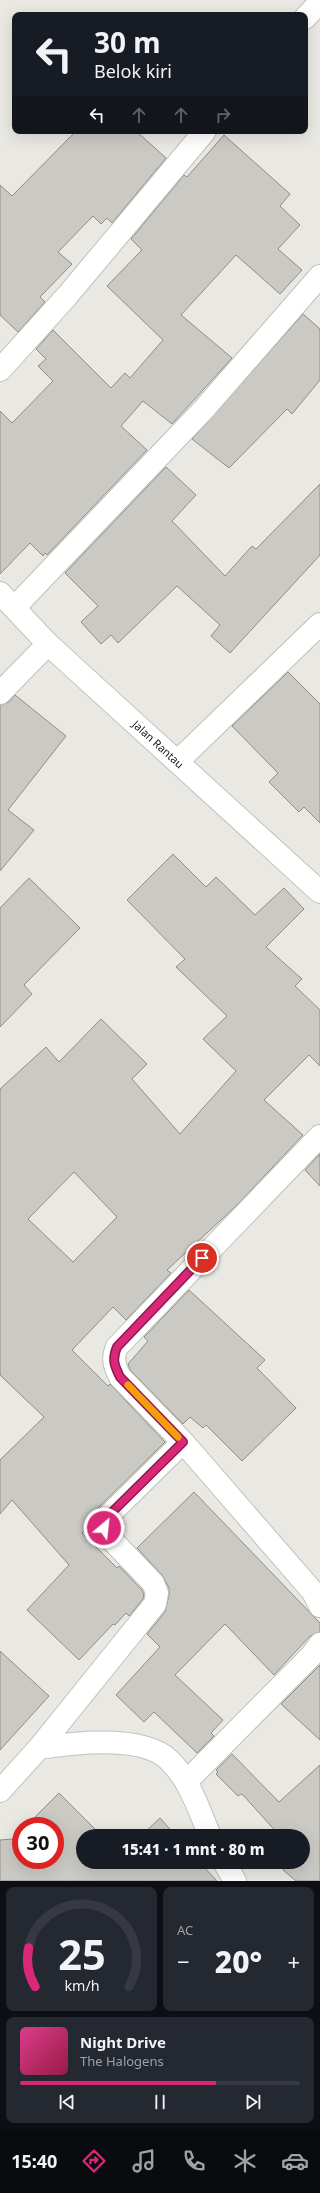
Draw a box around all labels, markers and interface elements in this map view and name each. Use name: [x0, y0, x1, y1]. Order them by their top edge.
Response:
text: 30 m: [94, 23, 161, 61]
icon: left: [28, 28, 80, 80]
text: Belok kiri: [94, 59, 172, 83]
icon: left: [86, 104, 108, 126]
icon: ahead: [128, 104, 150, 126]
icon: ahead: [170, 104, 192, 126]
icon: right: [212, 104, 234, 126]
street label: Jalan Rantau: [129, 716, 187, 771]
pin: [185, 1241, 219, 1275]
icon: arrive: [191, 1247, 213, 1269]
position arrow: [83, 1507, 125, 1549]
speed limit sign: 30: [12, 1817, 64, 1869]
text: 15:41 · 1 mnt · 80 m: [121, 1839, 265, 1859]
text: AC: [177, 1921, 193, 1939]
text: 25: [58, 1926, 105, 1982]
text: 20°: [215, 1941, 262, 1982]
text: −: [177, 1946, 190, 1976]
text: +: [287, 1946, 300, 1976]
text: km/h: [64, 1976, 99, 1995]
text: Night Drive: [80, 2032, 166, 2052]
text: The Halogens: [80, 2052, 164, 2070]
icon: previous: [56, 2091, 78, 2113]
icon: pause: [149, 2091, 171, 2113]
icon: next: [242, 2091, 264, 2113]
icon: directions: [80, 2147, 108, 2175]
icon: music: [130, 2147, 158, 2175]
icon: phone: [180, 2147, 208, 2175]
icon: climate: [231, 2147, 259, 2175]
icon: car: [281, 2147, 309, 2175]
text: 15:40: [11, 2149, 57, 2173]

